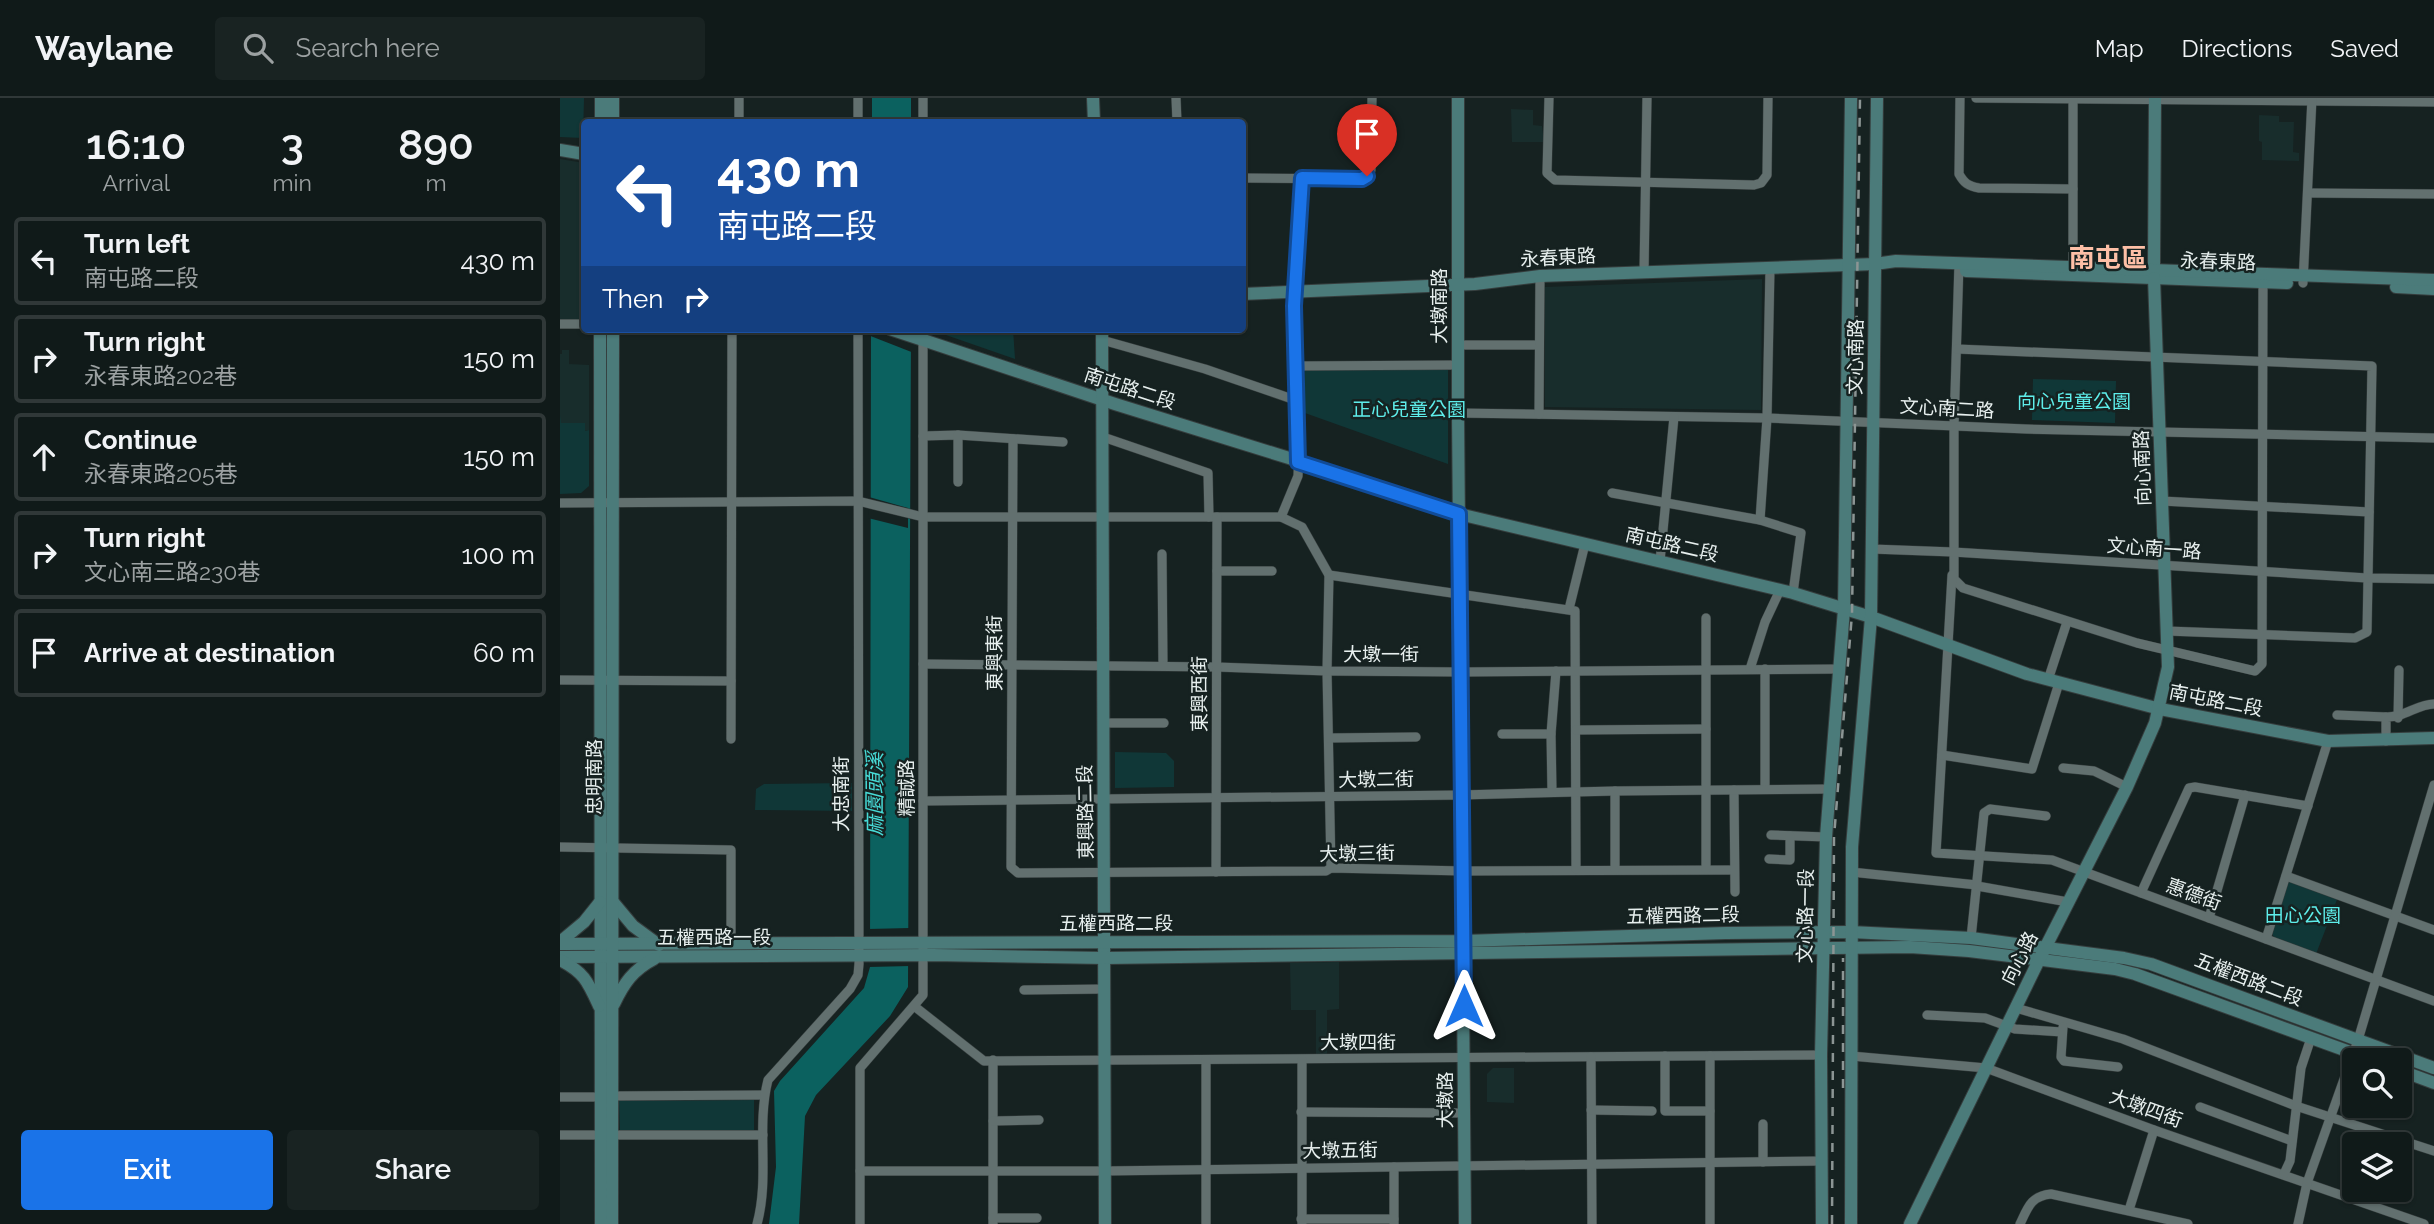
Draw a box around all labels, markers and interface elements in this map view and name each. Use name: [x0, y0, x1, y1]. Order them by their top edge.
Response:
search box: [215, 17, 705, 80]
text: Waylane: [35, 29, 173, 68]
icon: search: [239, 29, 277, 67]
text: Search here: [295, 33, 440, 63]
text: Map: [2095, 34, 2144, 63]
text: Directions: [2182, 34, 2292, 63]
text: Saved: [2330, 34, 2399, 63]
pin: [1337, 104, 1397, 176]
icon: arrive: [1348, 115, 1386, 153]
text: 16:10: [86, 120, 186, 169]
text: 3: [281, 120, 304, 169]
text: 890: [398, 120, 474, 169]
text: 430 m: [717, 141, 860, 198]
icon: left: [602, 147, 693, 238]
text: Arrival: [102, 169, 170, 196]
text: min: [272, 169, 312, 196]
text: m: [425, 169, 447, 196]
text: 南屯路二段: [717, 207, 877, 244]
text: Turn left: [84, 229, 190, 259]
icon: left: [25, 242, 63, 280]
district label: 南屯區: [2069, 243, 2147, 273]
street label: 永春東路: [1519, 244, 1597, 270]
text: 430 m: [460, 246, 535, 276]
street label: 永春東路: [2180, 249, 2256, 273]
text: 南屯路二段: [84, 264, 199, 291]
street label: 大墩南路: [1428, 268, 1450, 344]
icon: right: [677, 280, 715, 318]
text: Then: [602, 284, 663, 314]
street label: 文心南路: [1843, 319, 1867, 395]
text: Turn right: [84, 327, 205, 357]
icon: right: [25, 340, 63, 378]
text: 150 m: [463, 344, 535, 374]
text: 永春東路202巷: [84, 362, 237, 389]
street label: 南屯路二段: [1081, 363, 1179, 413]
park label: 向心兒童公園: [2017, 390, 2131, 412]
street label: 文心南二路: [1899, 395, 1995, 421]
park label: 正心兒童公園: [1352, 398, 1466, 420]
text: Continue: [84, 425, 197, 455]
street label: 向心南路: [2130, 430, 2154, 506]
icon: ahead: [25, 438, 63, 476]
text: 150 m: [463, 442, 535, 472]
text: 永春東路205巷: [84, 460, 238, 487]
text: Turn right: [84, 523, 205, 553]
street label: 南屯路二段: [1623, 523, 1721, 565]
street label: 文心南一路: [2106, 534, 2202, 562]
icon: right: [25, 536, 63, 574]
text: 100 m: [462, 540, 535, 570]
text: 文心南三路230巷: [84, 558, 260, 585]
street label: 東興東街: [983, 615, 1005, 691]
icon: arrive: [25, 634, 63, 672]
text: Arrive at destination: [84, 638, 335, 668]
text: 60 m: [473, 638, 535, 668]
street label: 大墩一街: [1343, 643, 1419, 665]
street label: 東興西街: [1188, 656, 1210, 732]
street label: 南屯路二段: [2167, 680, 2265, 720]
street label: 忠明南路: [583, 739, 605, 815]
water label: 麻園頭溪: [862, 749, 887, 836]
street label: 大忠南街: [830, 756, 852, 832]
street label: 精誠路: [895, 759, 917, 817]
street label: 東興路二段: [1073, 764, 1097, 860]
street label: 大墩二街: [1338, 767, 1414, 791]
street label: 大墩三街: [1319, 841, 1395, 865]
street label: 文心路一段: [1793, 868, 1817, 964]
street label: 惠德街: [2163, 874, 2225, 914]
street label: 五權西路二段: [1626, 903, 1740, 927]
park label: 田心公園: [2265, 904, 2341, 926]
street label: 五權西路二段: [1059, 912, 1173, 934]
street label: 五權西路一段: [657, 926, 771, 948]
street label: 向心路: [1996, 928, 2042, 988]
street label: 五權西路二段: [2192, 948, 2306, 1010]
position arrow: [1427, 969, 1501, 1043]
street label: 大墩四街: [1320, 1031, 1396, 1053]
map controls: [2342, 1048, 2412, 1202]
button: search: [2342, 1048, 2412, 1118]
street label: 大墩路: [1434, 1071, 1456, 1129]
street label: 大墩四街: [2107, 1085, 2185, 1131]
button: Exit: [21, 1130, 273, 1210]
button: Share: [287, 1130, 539, 1210]
button: layers: [2342, 1132, 2412, 1202]
street label: 大墩五街: [1302, 1138, 1378, 1162]

